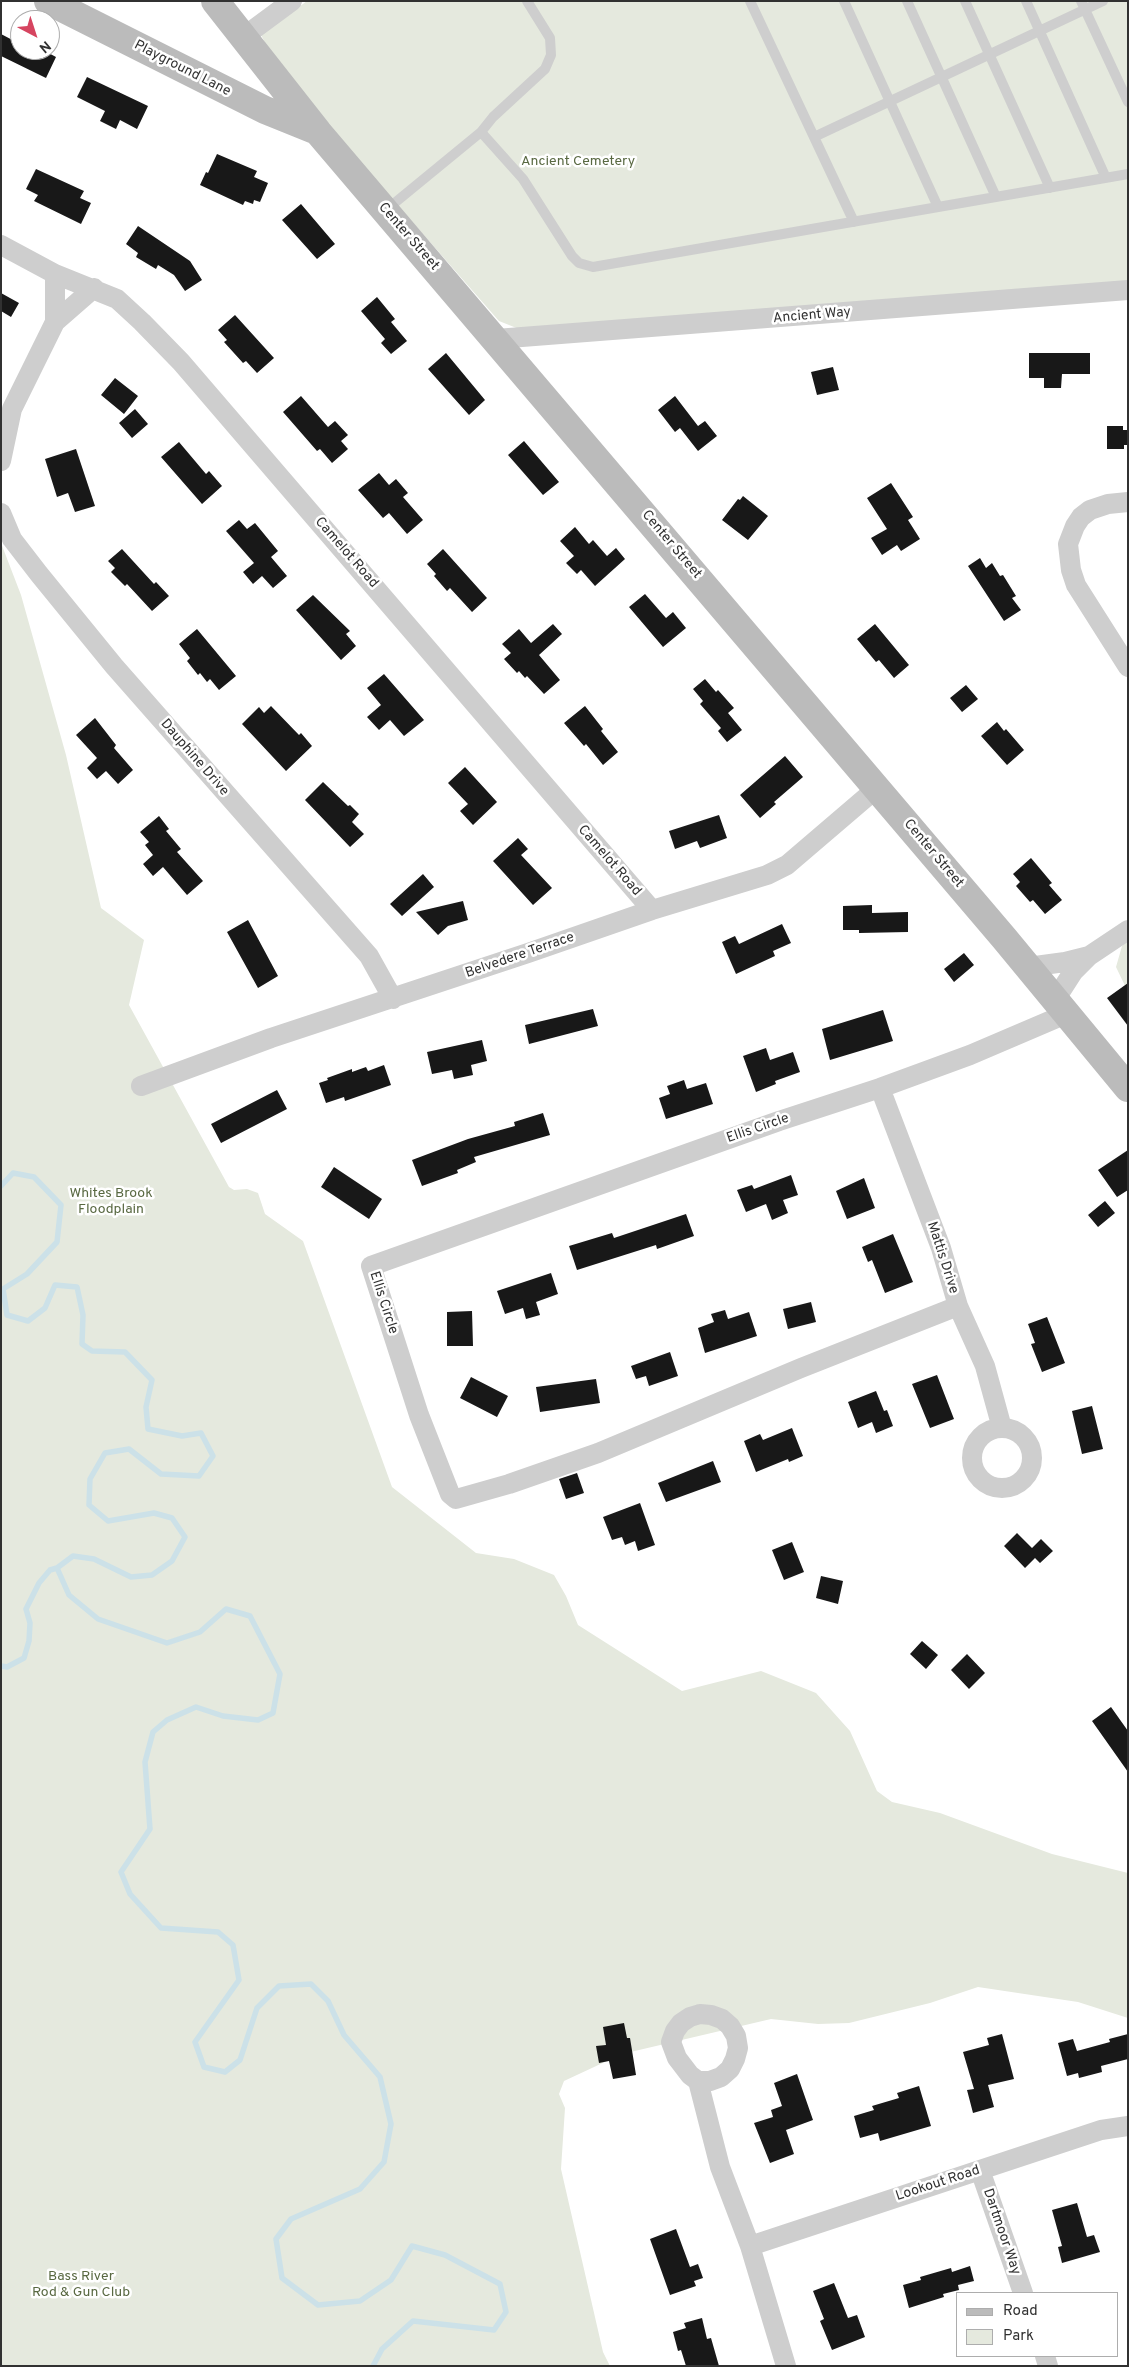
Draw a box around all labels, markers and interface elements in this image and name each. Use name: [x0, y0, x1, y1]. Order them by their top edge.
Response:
north arrow: [10, 10, 60, 60]
text: N: [35, 36, 54, 56]
street label: Playground Lane: [131, 37, 233, 101]
park label: Ancient Cemetery: [521, 154, 635, 170]
street label: Center Street: [374, 200, 442, 274]
street label: Ancient Way: [772, 304, 852, 328]
street label: Center Street: [637, 507, 705, 583]
street label: Camelot Road: [311, 514, 381, 592]
street label: Dauphine Drive: [156, 716, 232, 800]
street label: Center Street: [899, 816, 967, 892]
street label: Camelot Road: [574, 822, 644, 900]
street label: Belvedere Terrace: [463, 929, 577, 983]
street label: Ellis Circle: [725, 1110, 791, 1148]
park label: Whites Brook Floodplain: [69, 1186, 153, 1218]
street label: Mattis Drive: [922, 1220, 962, 1296]
street label: Ellis Circle: [365, 1269, 401, 1337]
street label: Lookout Road: [894, 2163, 982, 2205]
street label: Dartmoor Way: [978, 2187, 1024, 2277]
park label: Bass River Rod & Gun Club: [32, 2269, 130, 2302]
legend: [956, 2292, 1119, 2357]
text: Road: [1003, 2302, 1038, 2321]
text: Park: [1003, 2327, 1034, 2346]

